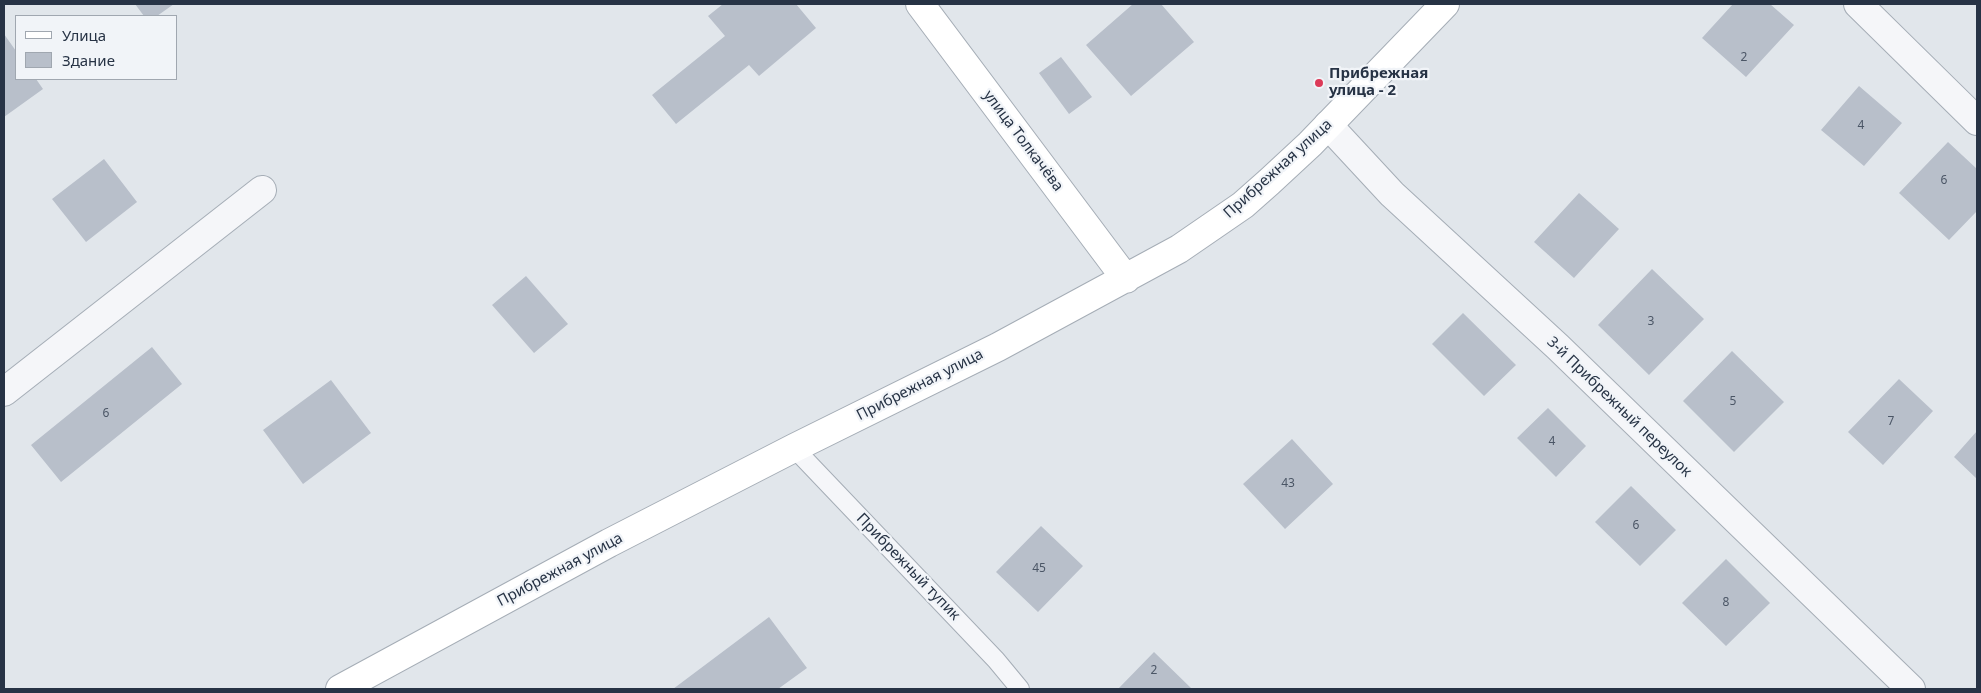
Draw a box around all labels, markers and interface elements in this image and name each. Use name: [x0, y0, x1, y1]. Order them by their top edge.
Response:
legend: [15, 15, 178, 80]
text: Улица: [62, 25, 106, 45]
text: Здание: [62, 50, 115, 70]
house number: 2: [1741, 51, 1747, 65]
place label: Прибрежная улица - 2: [1329, 65, 1428, 100]
marker: Прибрежная улица - 2: [1313, 77, 1325, 89]
street label: улица Толкачёва: [979, 87, 1067, 195]
street label: Прибрежная улица: [1220, 116, 1336, 222]
house number: 4: [1858, 119, 1864, 133]
house number: 6: [1941, 174, 1947, 188]
house number: 3: [1648, 315, 1654, 329]
street label: 3-й Прибрежный переулок: [1543, 333, 1695, 481]
street label: Прибрежная улица: [854, 345, 986, 425]
house number: 5: [1730, 395, 1736, 409]
house number: 6: [103, 407, 109, 421]
house number: 7: [1888, 415, 1894, 429]
house number: 4: [1549, 435, 1555, 449]
house number: 43: [1281, 477, 1295, 491]
street label: Прибрежный тупик: [852, 510, 964, 624]
house number: 6: [1633, 519, 1639, 533]
street label: Прибрежная улица: [494, 529, 626, 611]
house number: 45: [1032, 562, 1046, 576]
house number: 8: [1723, 596, 1729, 610]
house number: 2: [1151, 664, 1157, 678]

